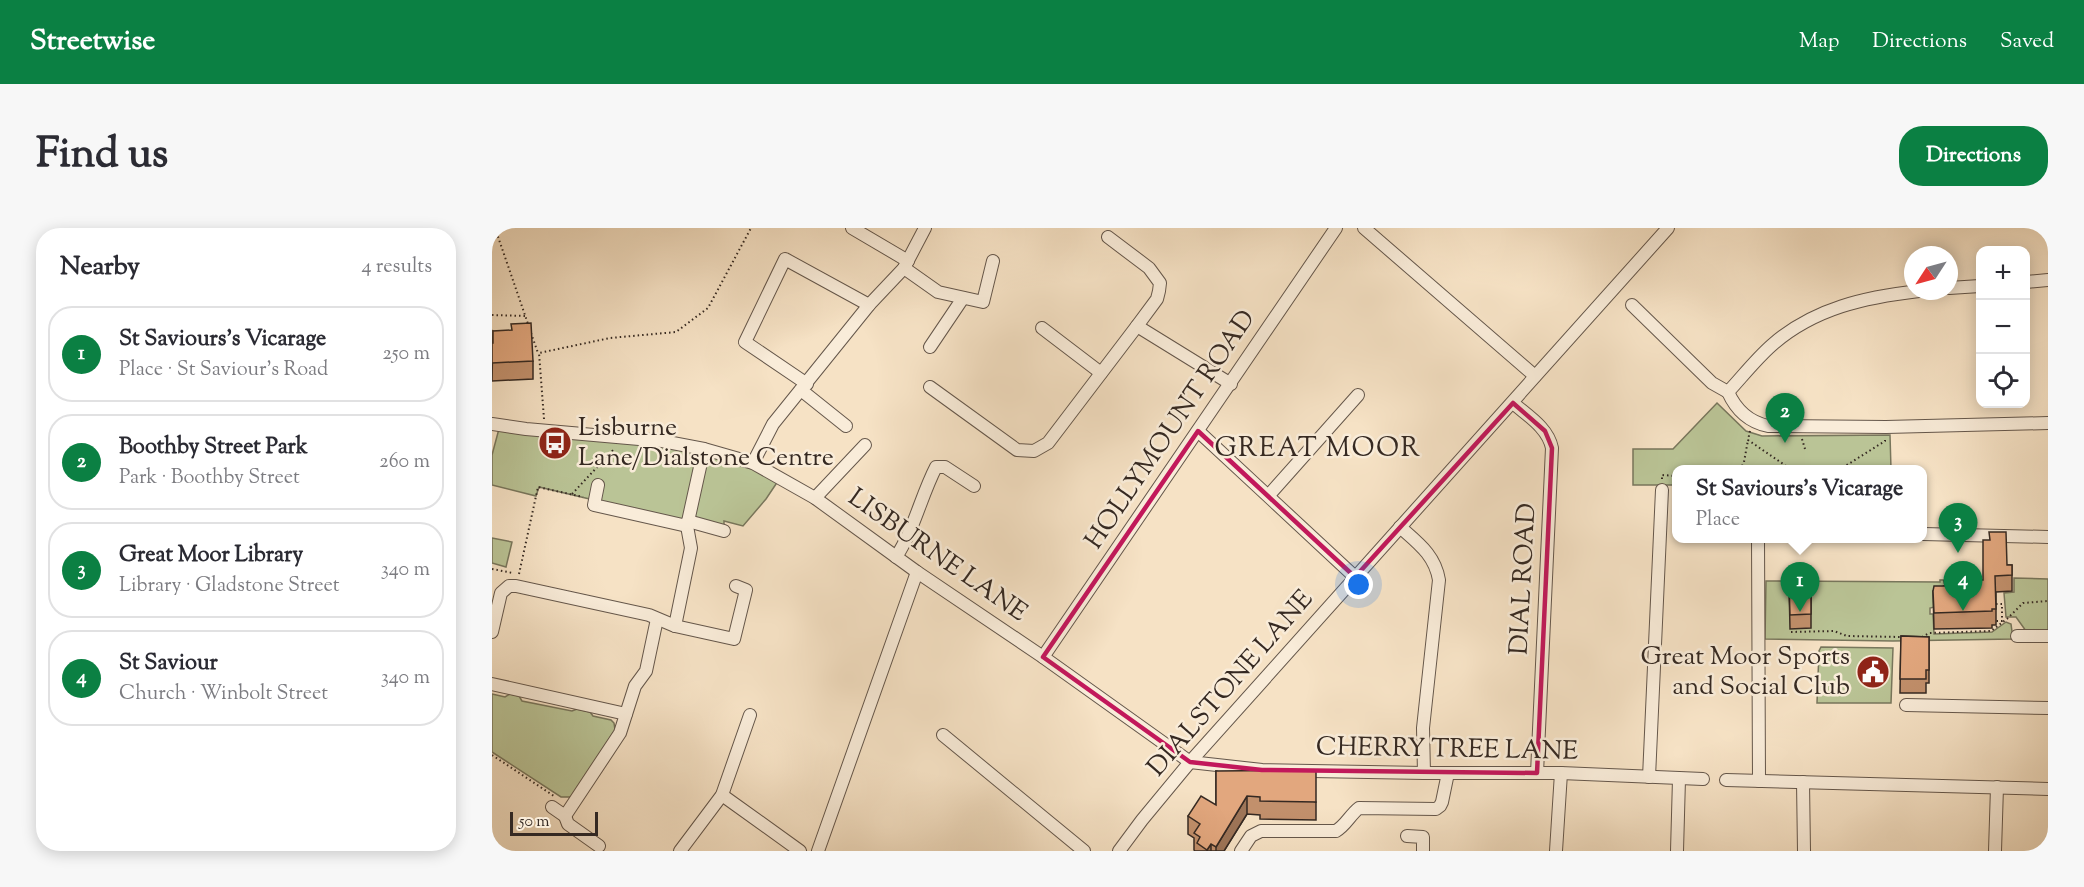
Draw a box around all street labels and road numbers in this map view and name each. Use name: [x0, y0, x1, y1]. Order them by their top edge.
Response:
street label: HOLLYMOUNT ROAD: [1077, 303, 1265, 557]
street label: LISBURNE LANE: [840, 480, 1034, 632]
street label: DIAL ROAD: [1502, 502, 1546, 656]
street label: DIALSTONE LANE: [1139, 582, 1323, 785]
street label: CHERRY TREE LANE: [1316, 729, 1579, 771]

